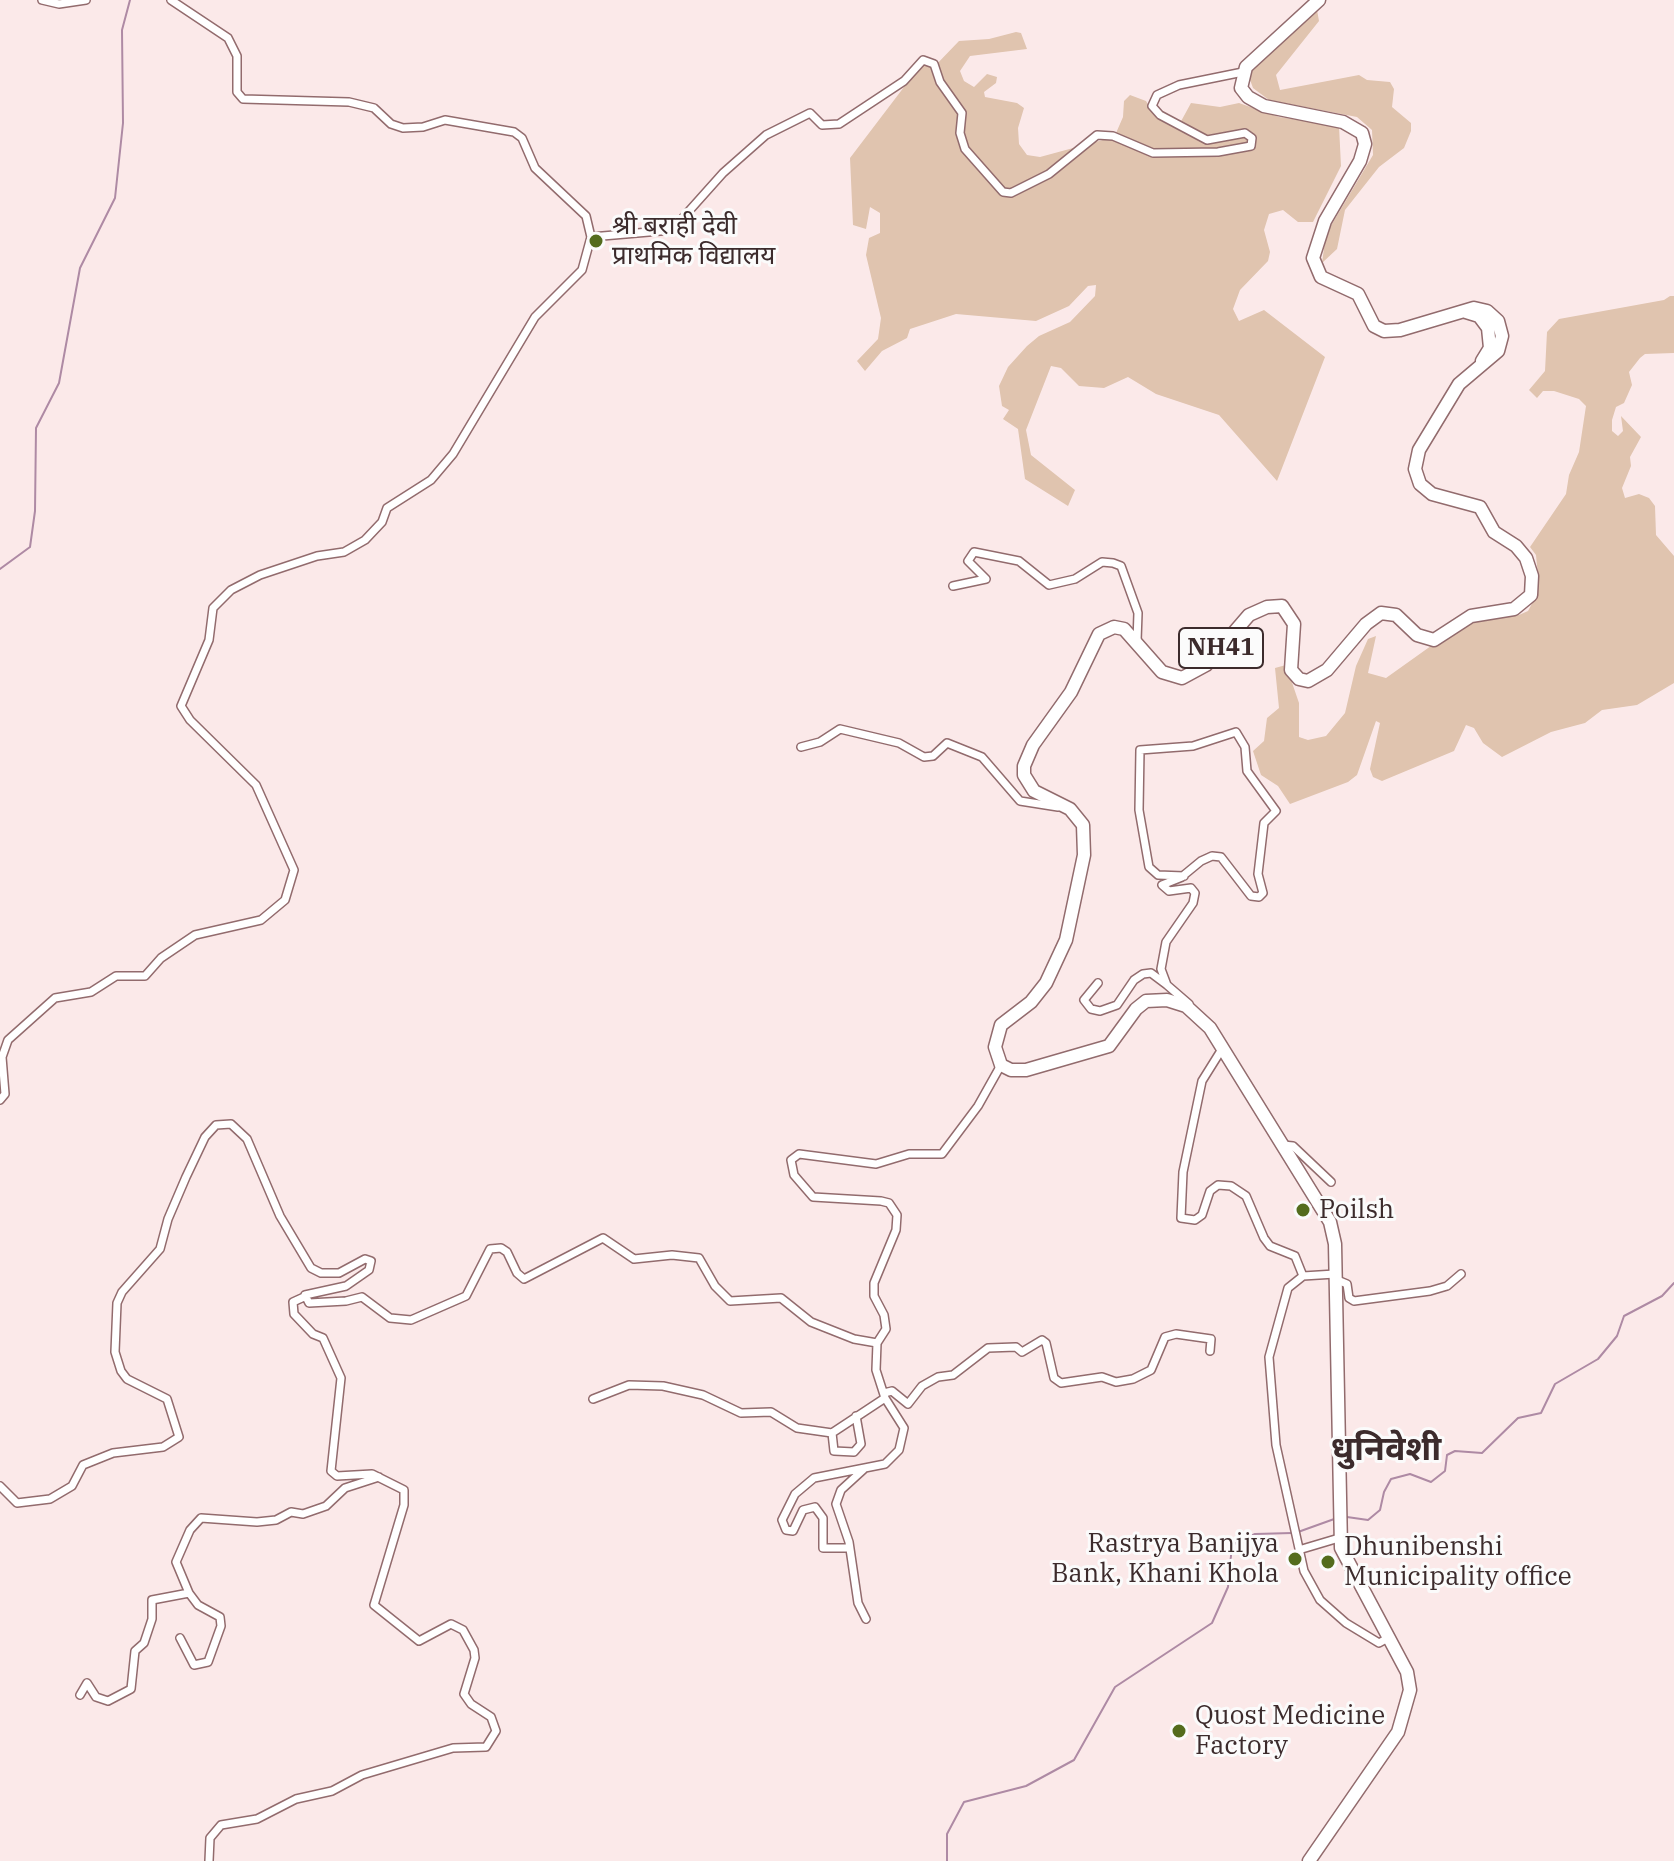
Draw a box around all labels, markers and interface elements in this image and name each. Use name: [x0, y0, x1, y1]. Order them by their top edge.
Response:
place label: श्री बराही देवी प्राथमिक विद्यालय: [612, 210, 775, 272]
marker: श्री बराही देवी प्राथमिक विद्यालय: [587, 232, 605, 250]
road number: NH41: [1179, 628, 1263, 668]
place label: Poilsh: [1319, 1194, 1394, 1226]
marker: Poilsh: [1294, 1201, 1312, 1219]
district label: धुनिवेशी: [1331, 1430, 1441, 1470]
place label: Rastrya Banijya Bank, Khani Khola: [1051, 1528, 1279, 1590]
place label: Dhunibenshi Municipality office: [1344, 1531, 1572, 1592]
marker: Rastrya Banijya Bank, Khani Khola: [1286, 1550, 1304, 1568]
marker: Dhunibenshi Municipality office: [1319, 1553, 1337, 1571]
place label: Quost Medicine Factory: [1195, 1700, 1385, 1762]
marker: Quost Medicine Factory: [1170, 1722, 1188, 1740]

